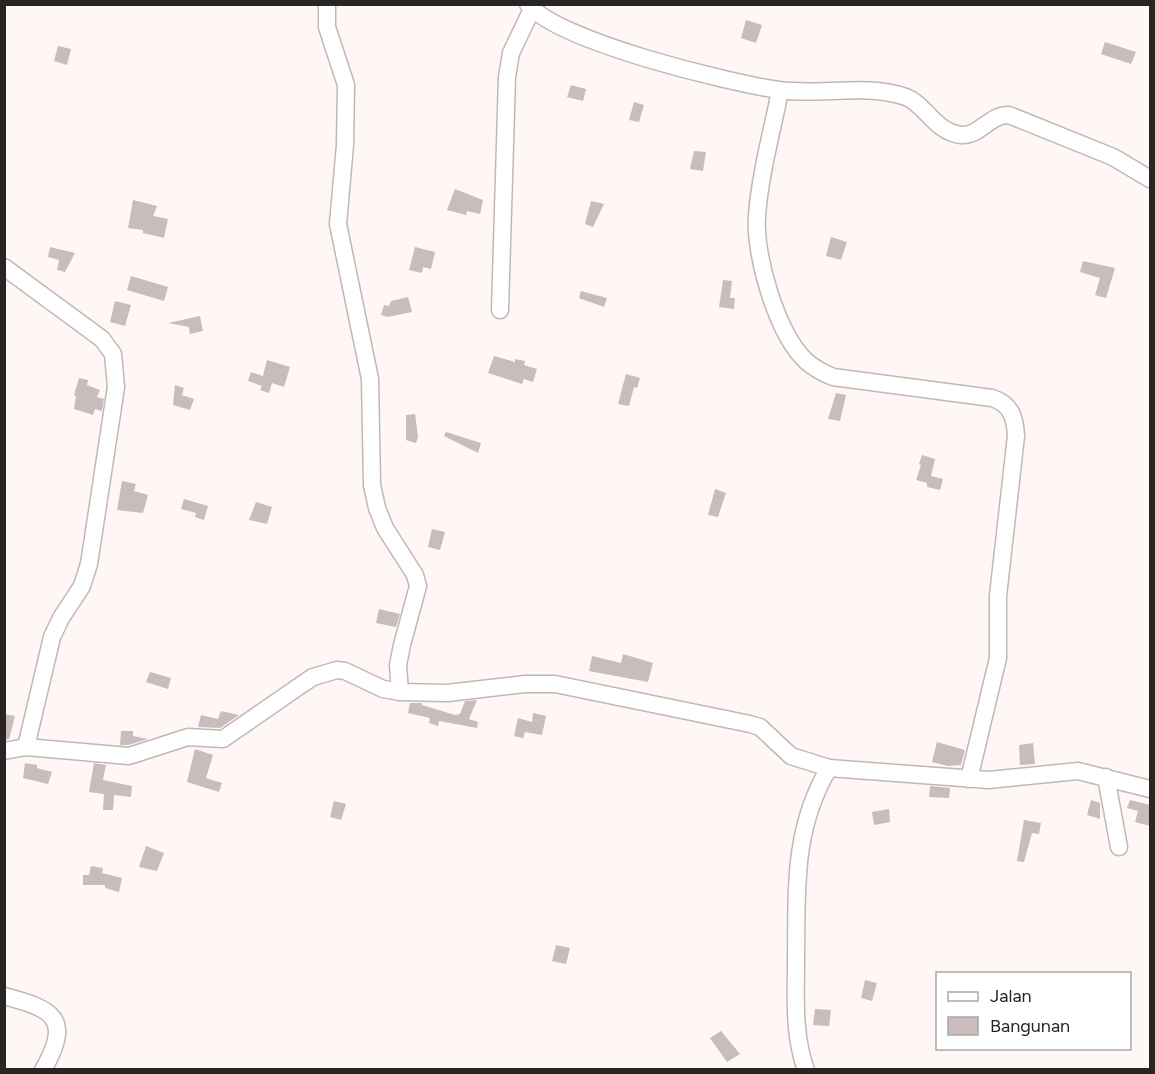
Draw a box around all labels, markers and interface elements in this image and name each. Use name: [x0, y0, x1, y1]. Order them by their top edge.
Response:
legend: [936, 972, 1131, 1050]
text: Jalan: [990, 985, 1032, 1007]
text: Bangunan: [990, 1015, 1070, 1037]

